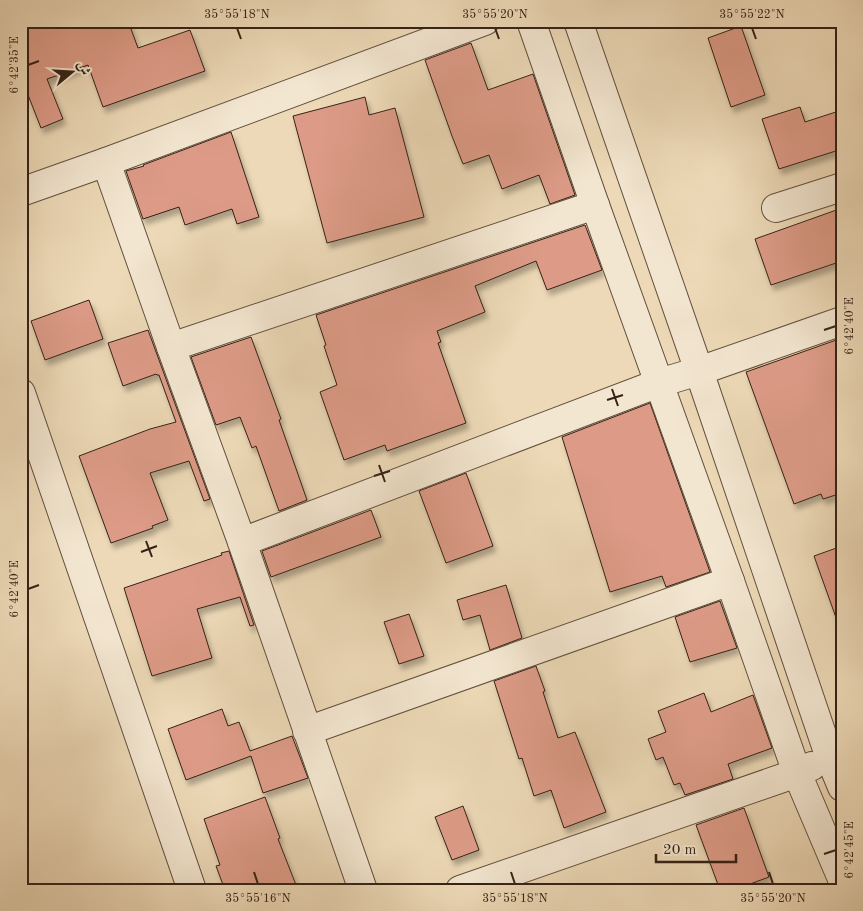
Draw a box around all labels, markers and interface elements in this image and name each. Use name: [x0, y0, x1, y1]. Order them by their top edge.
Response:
text: 35°55'18"N: [204, 8, 270, 21]
text: 35°55'20"N: [462, 8, 528, 21]
text: 35°55'22"N: [719, 8, 785, 21]
text: 6°42'35"E: [8, 36, 21, 94]
north arrow: [48, 48, 98, 98]
text: ش: [75, 60, 92, 77]
text: 6°42'40"E: [844, 297, 856, 355]
text: 6°42'40"E: [9, 560, 21, 618]
text: 6°42'45"E: [843, 821, 856, 879]
scale bar: [656, 831, 736, 863]
text: 20 m: [663, 843, 697, 858]
text: 35°55'16"N: [225, 892, 291, 905]
text: 35°55'18"N: [482, 892, 548, 905]
text: 35°55'20"N: [740, 892, 806, 905]

